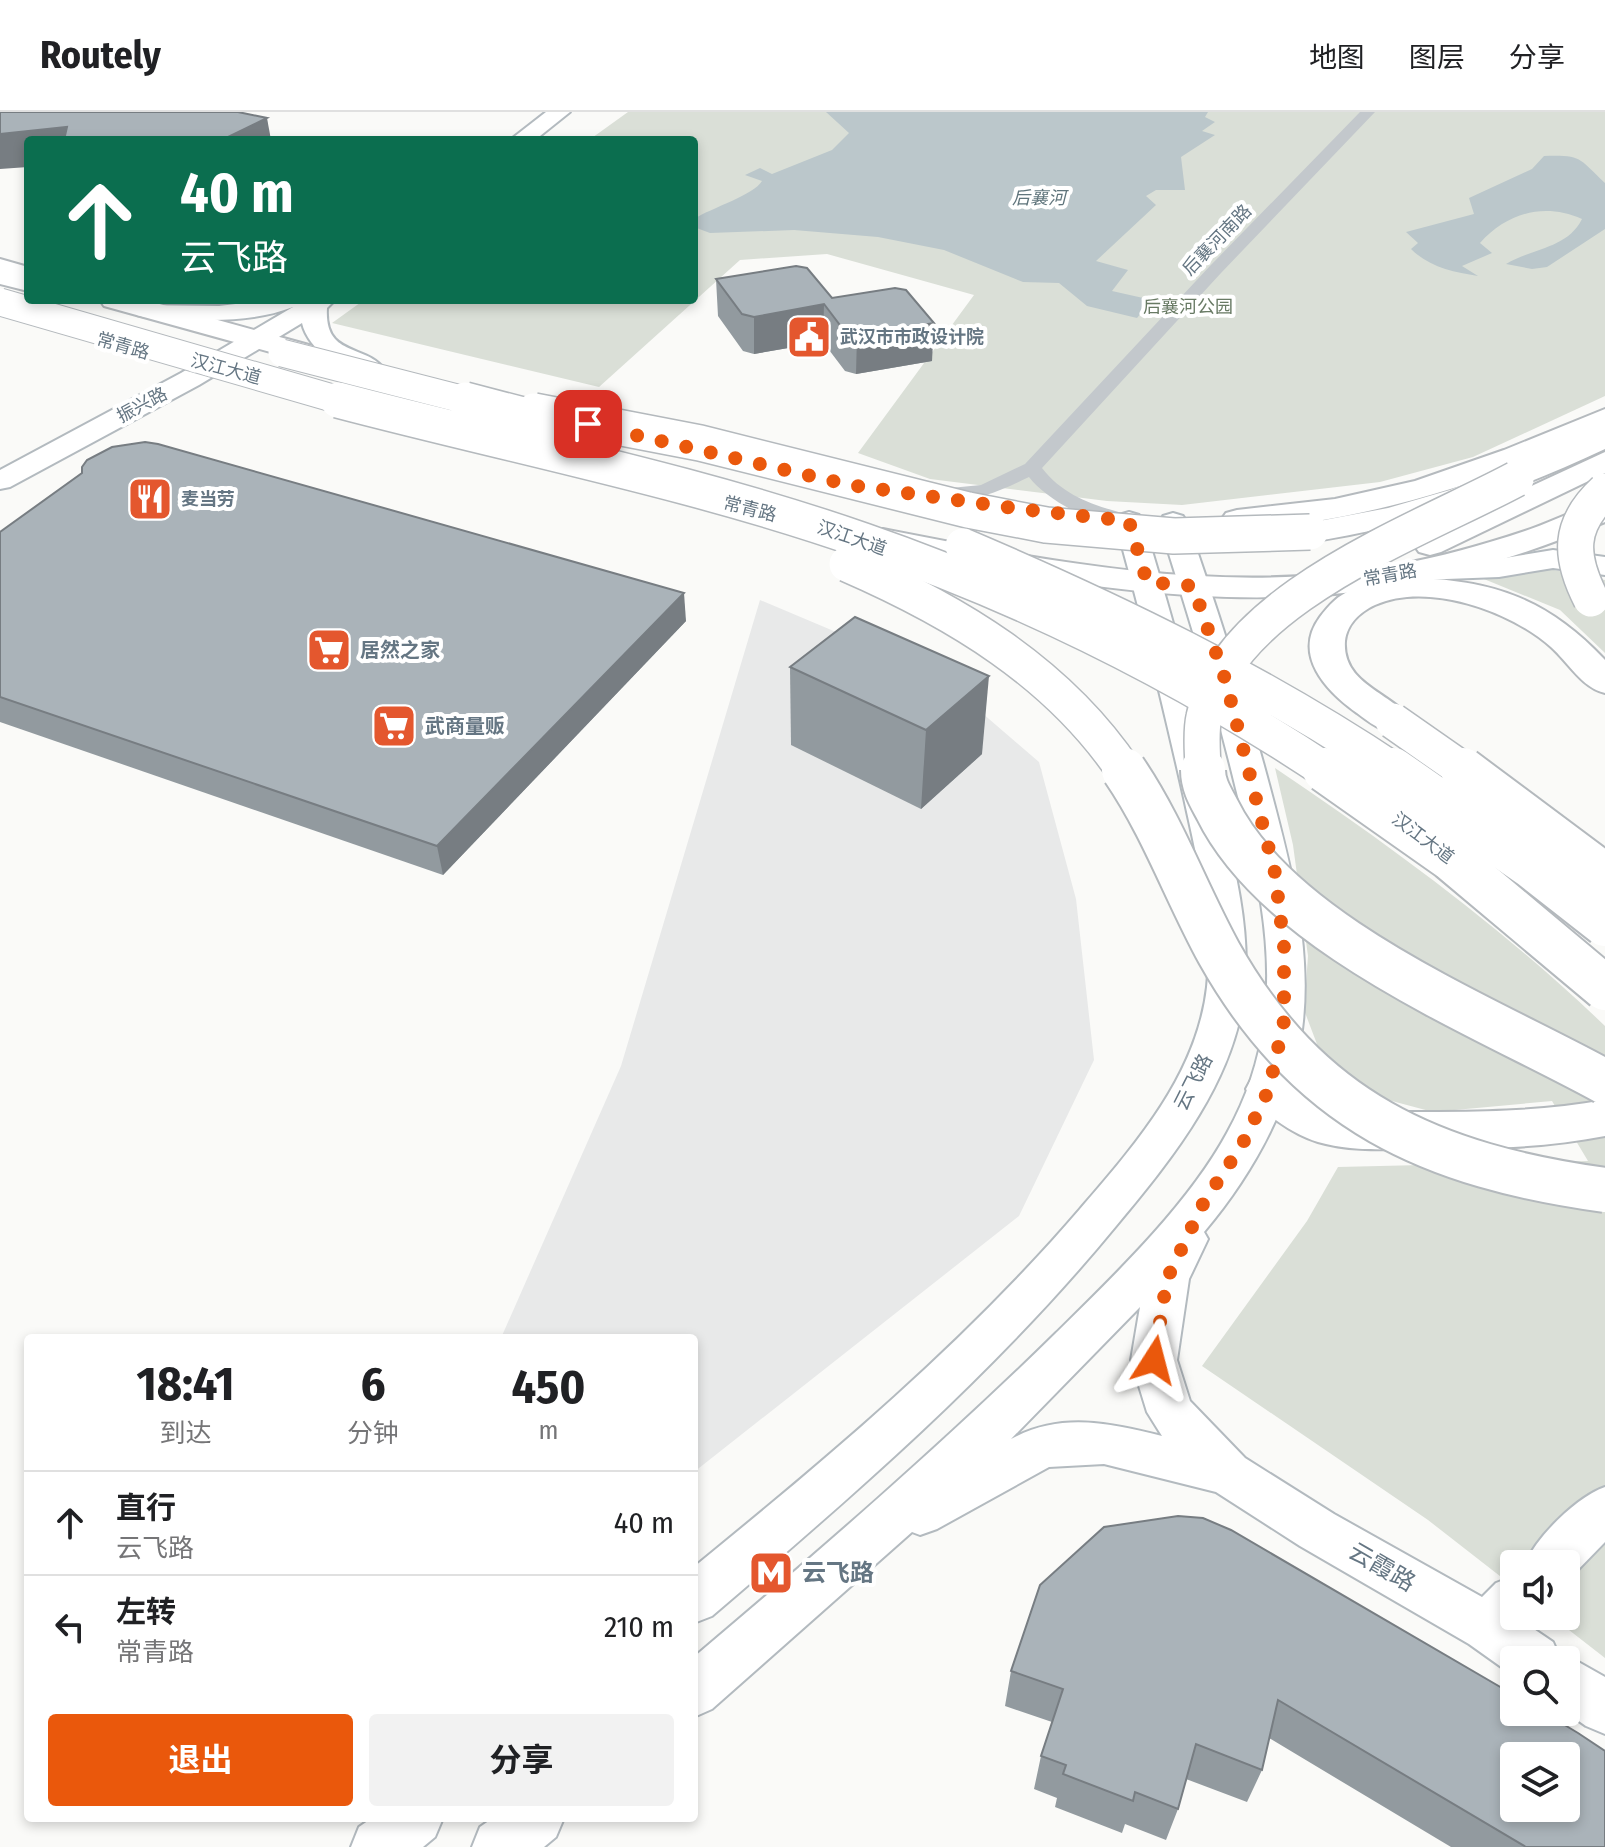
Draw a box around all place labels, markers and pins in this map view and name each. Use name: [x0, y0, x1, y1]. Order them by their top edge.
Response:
public building icon: 武汉市市政设计院: [785, 313, 833, 361]
place label: 武汉市市政设计院: [840, 326, 984, 348]
pin: [554, 390, 622, 458]
restaurant icon: 麦当劳: [126, 475, 174, 523]
place label: 麦当劳: [181, 488, 235, 510]
supermarket icon: 居然之家: [305, 626, 353, 674]
place label: 居然之家: [360, 638, 440, 662]
supermarket icon: 武商量贩: [370, 702, 418, 750]
place label: 武商量贩: [425, 714, 505, 738]
metro station icon: 云飞路: [747, 1549, 795, 1597]
place label: 云飞路: [802, 1559, 874, 1587]

